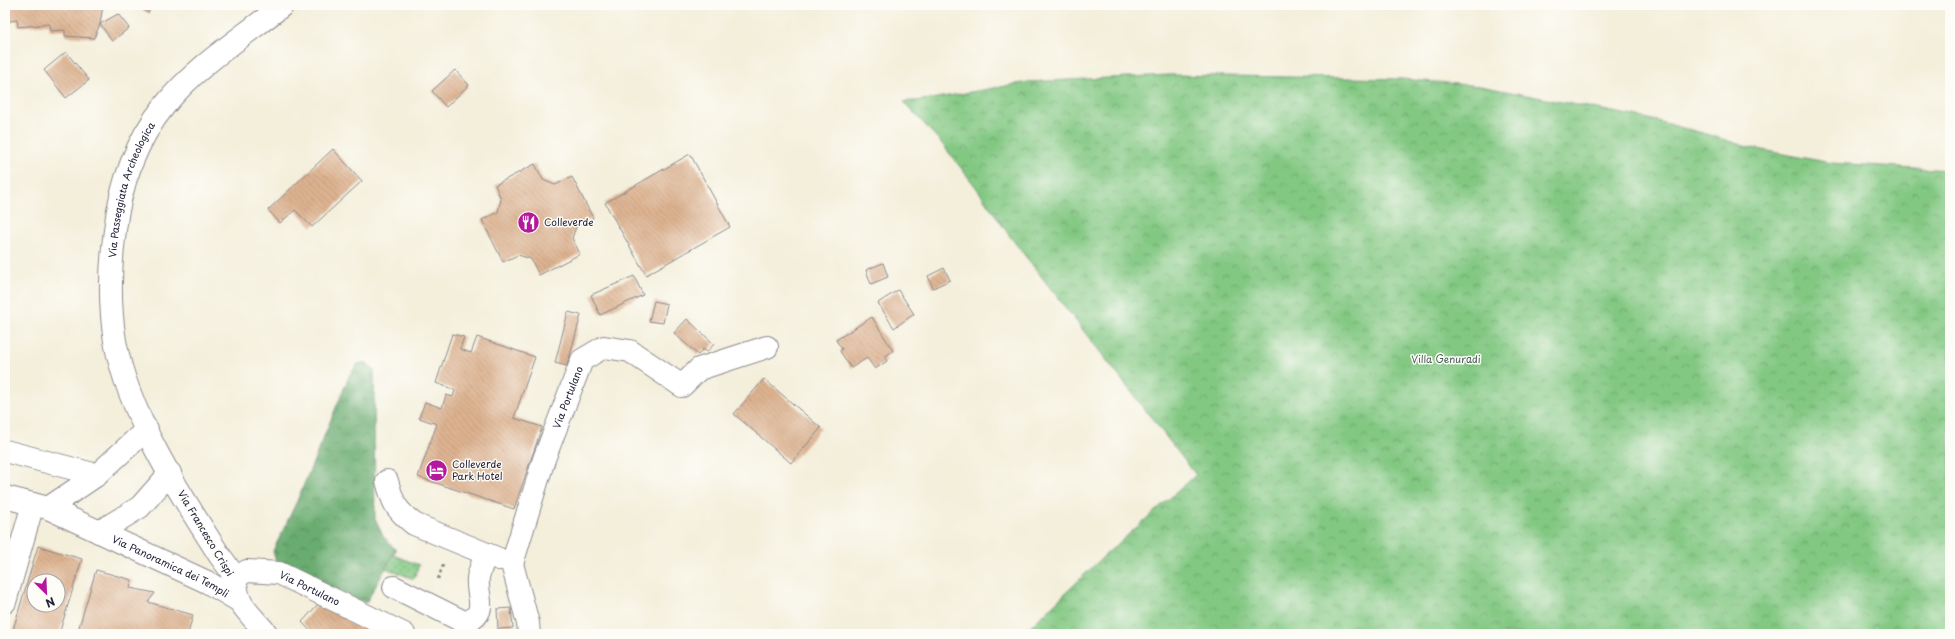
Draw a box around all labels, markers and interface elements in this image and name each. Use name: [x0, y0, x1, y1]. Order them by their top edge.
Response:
street label: Via Passeggiata Archeologica: [104, 118, 158, 258]
restaurant icon: Colleverde: [515, 209, 541, 235]
place label: Colleverde: [544, 214, 593, 229]
park label: Villa Genuradi: [1411, 351, 1481, 366]
street label: Via Portulano: [548, 363, 586, 431]
place label: Colleverde Park Hotel: [452, 456, 503, 483]
hotel icon: Colleverde Park Hotel: [424, 457, 450, 483]
street label: Via Francesco Crispi: [175, 487, 238, 579]
street label: Via Panoramica dei Templi: [110, 531, 232, 601]
street label: Via Portulano: [277, 566, 343, 609]
north arrow: [26, 573, 66, 613]
text: N: [43, 593, 58, 612]

